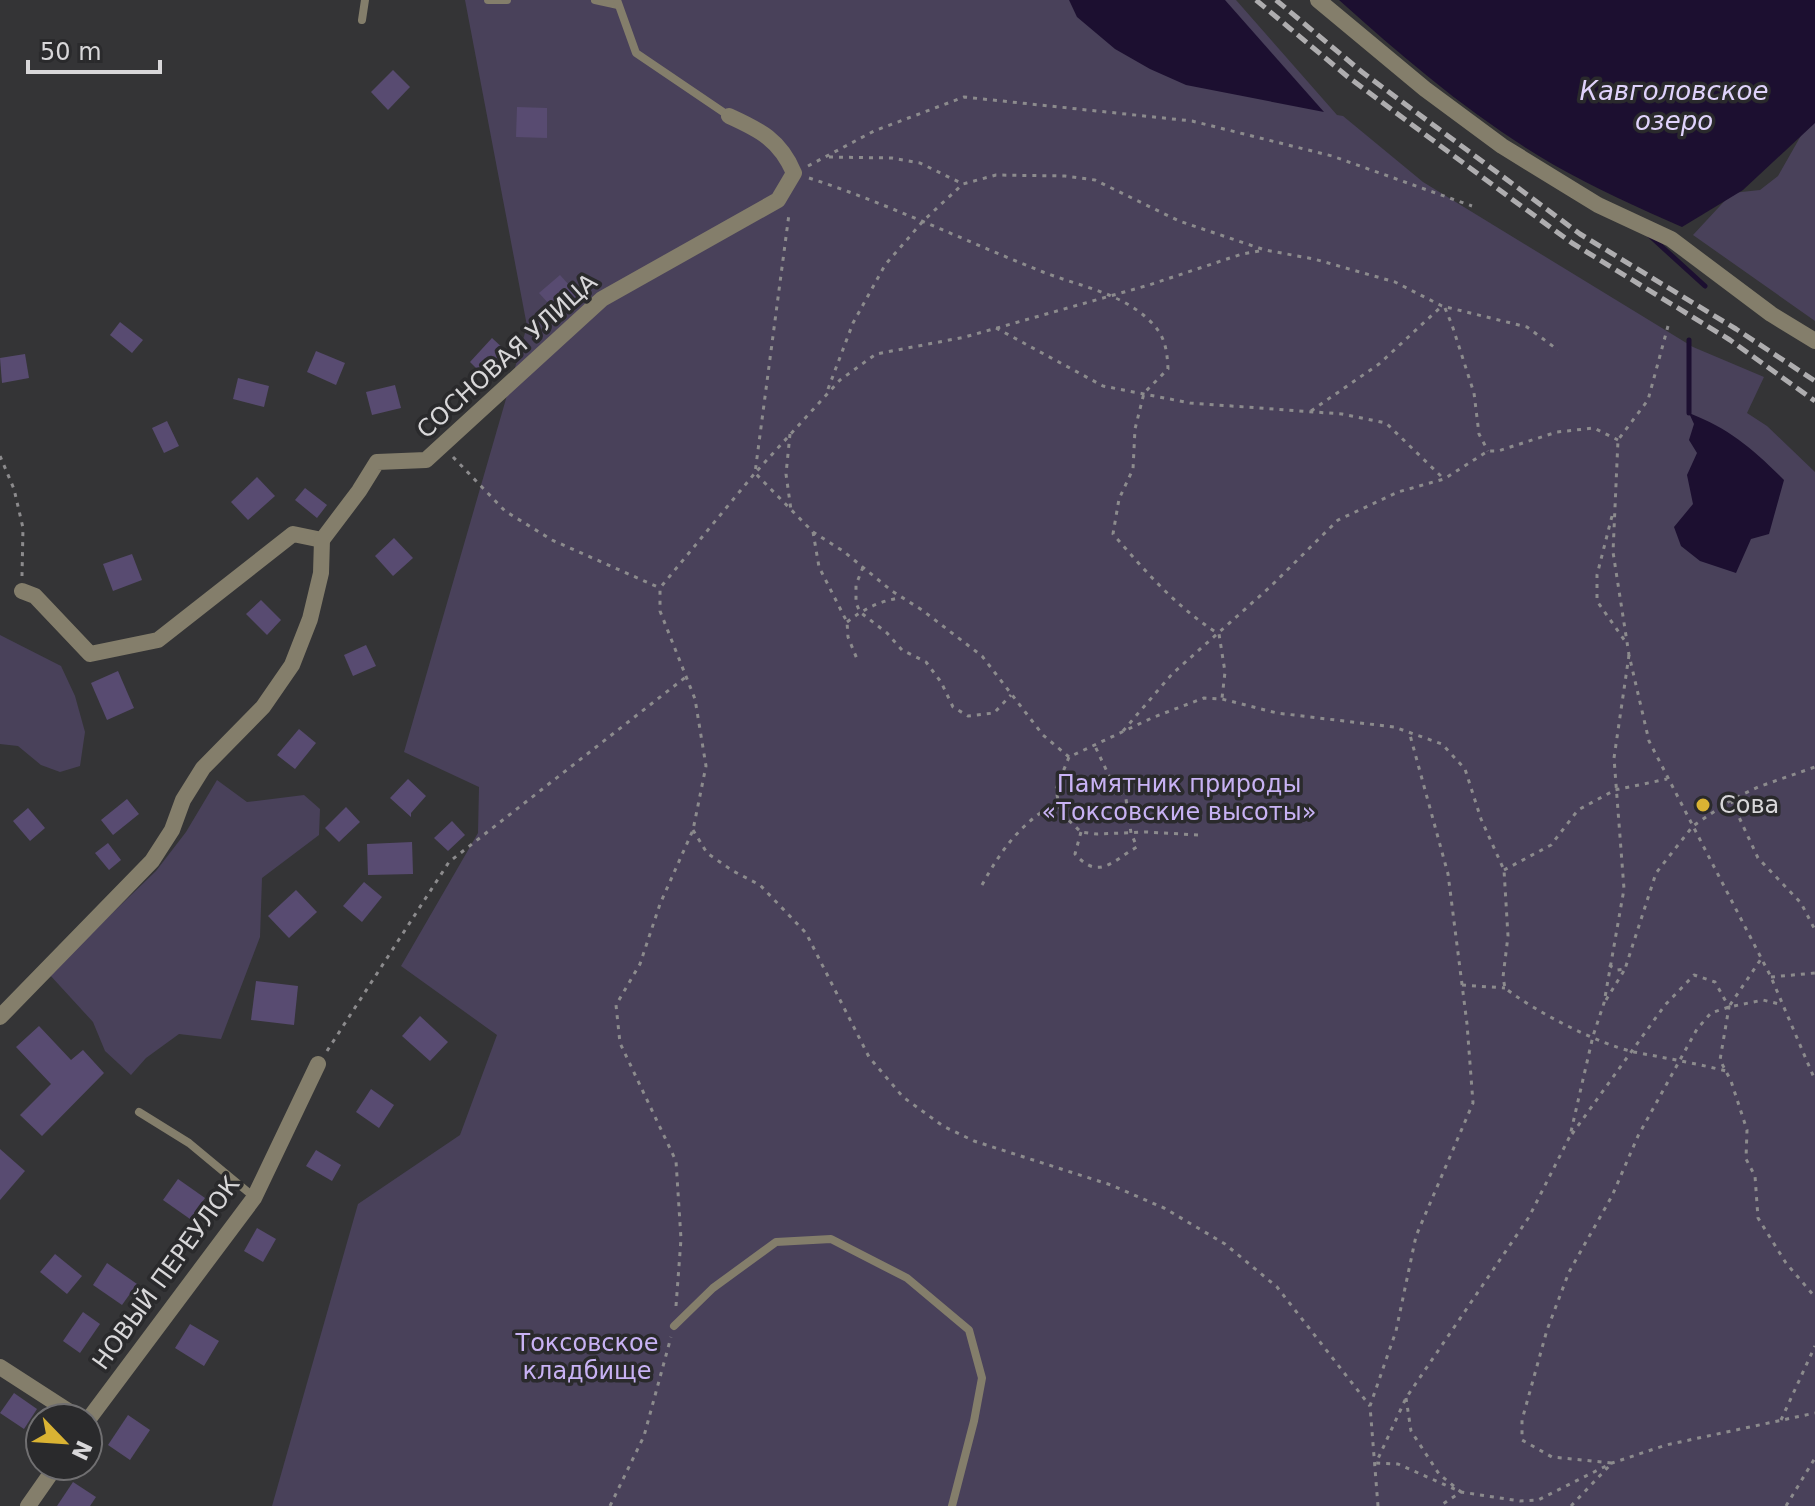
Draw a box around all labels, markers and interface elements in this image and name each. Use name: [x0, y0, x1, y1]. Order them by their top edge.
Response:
scale bar: [28, 24, 160, 74]
text: 50 m: [40, 38, 102, 66]
water label: Кавголовское озеро: [1579, 76, 1769, 136]
street label: СОСНОВАЯ УЛИЦА: [411, 268, 603, 444]
park label: Памятник природы «Токсовские высоты»: [1042, 770, 1316, 826]
place label: Сова: [1719, 791, 1779, 819]
marker: Сова: [1694, 796, 1712, 814]
street label: НОВЫЙ ПЕРЕУЛОК: [86, 1170, 245, 1375]
park label: Токсовское кладбище: [514, 1329, 659, 1385]
north arrow: [24, 1402, 104, 1482]
text: N: [66, 1437, 97, 1464]

